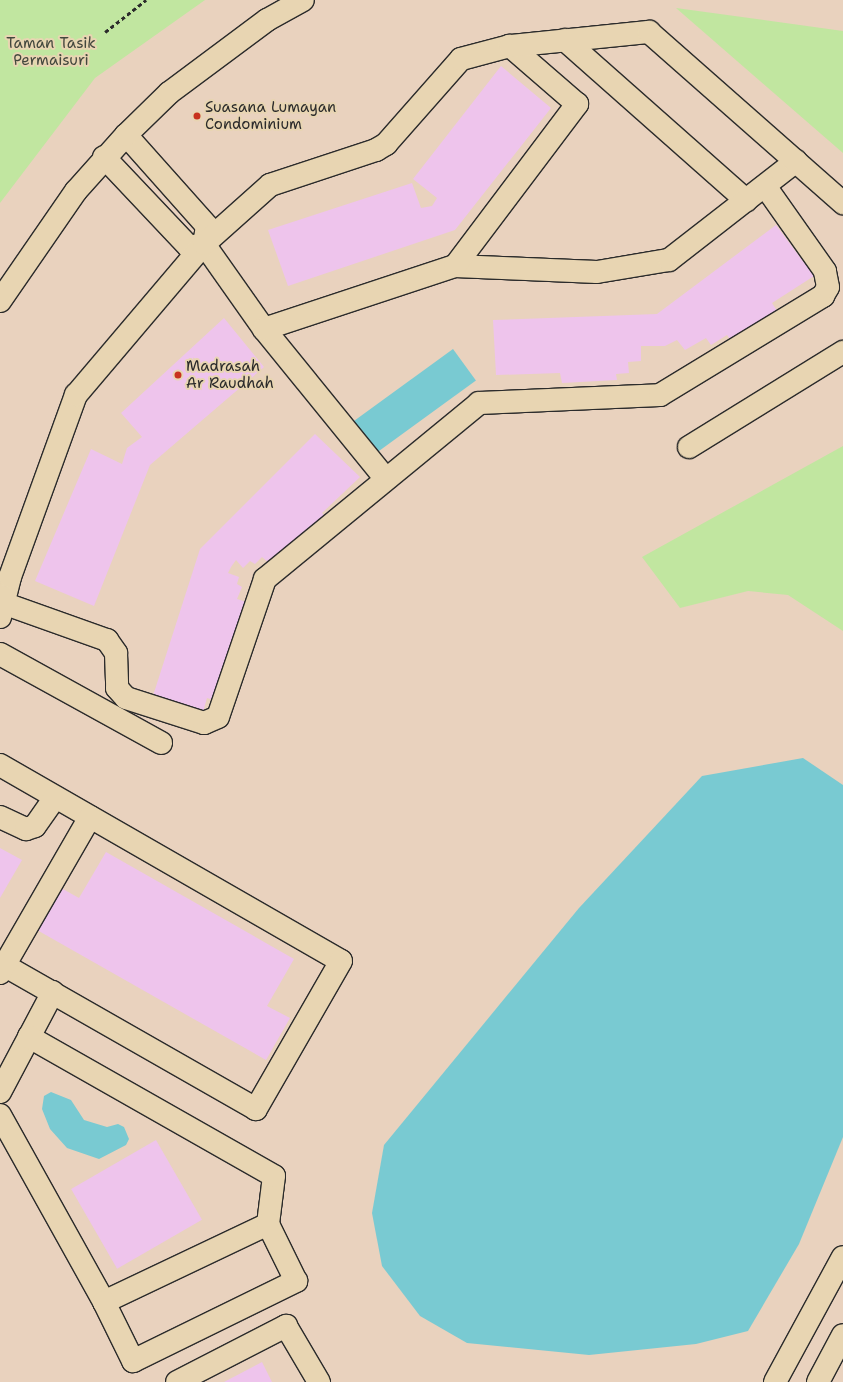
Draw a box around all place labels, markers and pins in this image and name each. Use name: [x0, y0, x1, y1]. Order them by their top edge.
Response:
place label: Suasana Lumayan Condominium: [205, 98, 336, 133]
marker: Suasana Lumayan Condominium: [192, 111, 202, 121]
place label: Madrasah Ar Raudhah: [186, 357, 274, 392]
marker: Madrasah Ar Raudhah: [173, 370, 183, 380]

